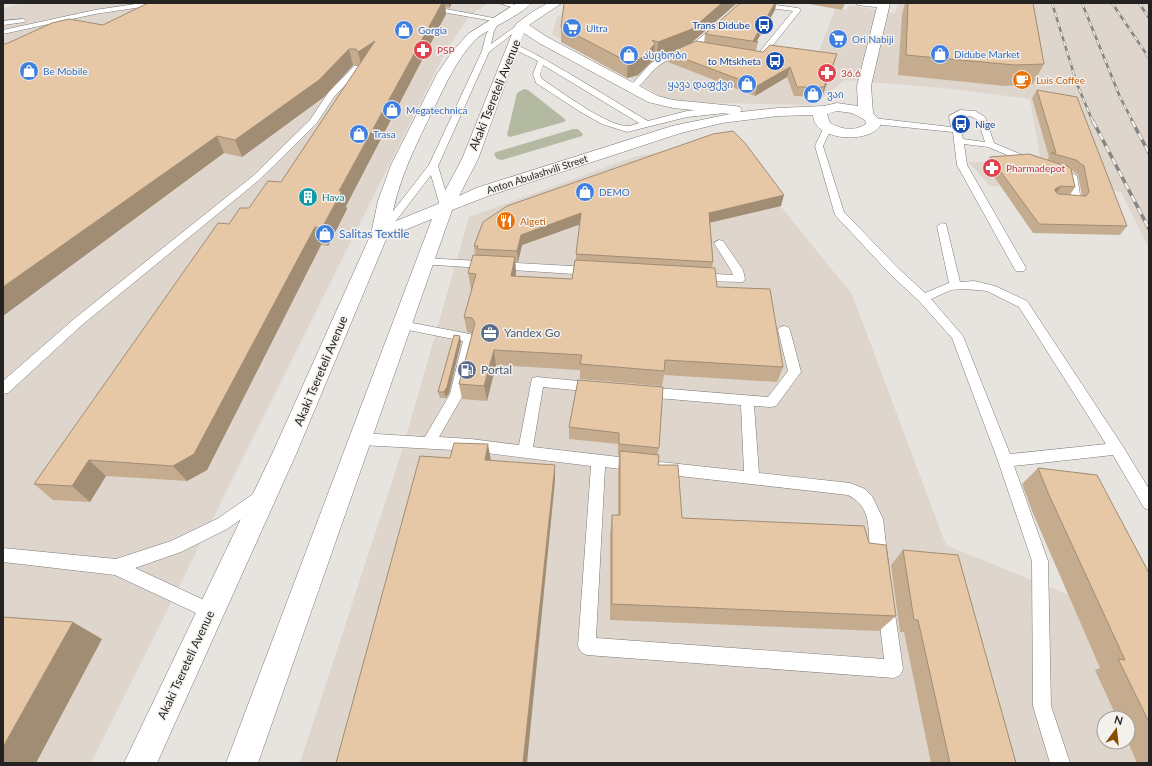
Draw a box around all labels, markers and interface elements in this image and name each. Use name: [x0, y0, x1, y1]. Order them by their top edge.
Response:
bus stop icon: Trans Didube: [753, 14, 775, 36]
supermarket icon: Ultra: [561, 17, 583, 39]
shop icon: Gorgia: [393, 19, 415, 41]
place label: Trans Didube: [692, 19, 750, 31]
place label: Ultra: [586, 22, 608, 34]
place label: Gorgia: [418, 24, 447, 36]
supermarket icon: Ori Nabiji: [827, 28, 849, 50]
place label: Ori Nabiji: [852, 33, 894, 45]
street label: Akaki Tsereteli Avenue: [465, 37, 524, 152]
pharmacy icon: PSP: [412, 39, 434, 61]
shop icon: Didube Market: [929, 43, 951, 65]
place label: PSP: [437, 44, 454, 56]
shop icon: ასცხობი: [618, 44, 640, 66]
place label: Didube Market: [954, 48, 1020, 60]
place label: ასცხობი: [643, 49, 687, 62]
bus stop icon: to Mtskheta: [764, 50, 786, 72]
place label: to Mtskheta: [708, 55, 761, 67]
shop icon: Be Mobile: [18, 60, 40, 82]
pharmacy icon: 36.6: [816, 62, 838, 84]
place label: Be Mobile: [43, 65, 88, 77]
place label: 36.6: [841, 67, 861, 79]
cafe icon: Luis Coffee: [1011, 69, 1033, 91]
shop icon: ყავა დაფქვი: [736, 73, 758, 95]
place label: Luis Coffee: [1036, 74, 1085, 86]
place label: ყავა დაფქვი: [668, 78, 733, 91]
shop icon: ვაი: [802, 83, 824, 105]
place label: ვაი: [827, 88, 844, 101]
shop icon: Megatechnica: [381, 99, 403, 121]
place label: Megatechnica: [406, 104, 467, 116]
bus stop icon: Nige: [950, 113, 972, 135]
place label: Nige: [975, 118, 995, 130]
shop icon: Trasa: [348, 123, 370, 145]
place label: Trasa: [373, 128, 396, 140]
street label: Anton Abulashvili Street: [485, 152, 589, 196]
pharmacy icon: Pharmadepot: [981, 157, 1003, 179]
place label: Pharmadepot: [1006, 162, 1065, 174]
shop icon: DEMO: [574, 181, 596, 203]
building icon: Hava: [297, 186, 319, 208]
place label: DEMO: [599, 186, 630, 198]
place label: Hava: [322, 191, 344, 203]
restaurant icon: Algeti: [495, 210, 517, 232]
place label: Algeti: [520, 215, 546, 227]
shop icon: Salitas Textile: [314, 223, 336, 245]
place label: Salitas Textile: [339, 226, 410, 241]
street label: Akaki Tsereteli Avenue: [291, 313, 351, 428]
office icon: Yandex Go: [479, 322, 501, 344]
place label: Yandex Go: [504, 325, 561, 340]
fuel station icon: Portal: [456, 359, 478, 381]
place label: Portal: [481, 362, 512, 377]
street label: Akaki Tsereteli Avenue: [154, 608, 217, 722]
north arrow: [1096, 710, 1136, 750]
text: N: [1113, 712, 1124, 727]

